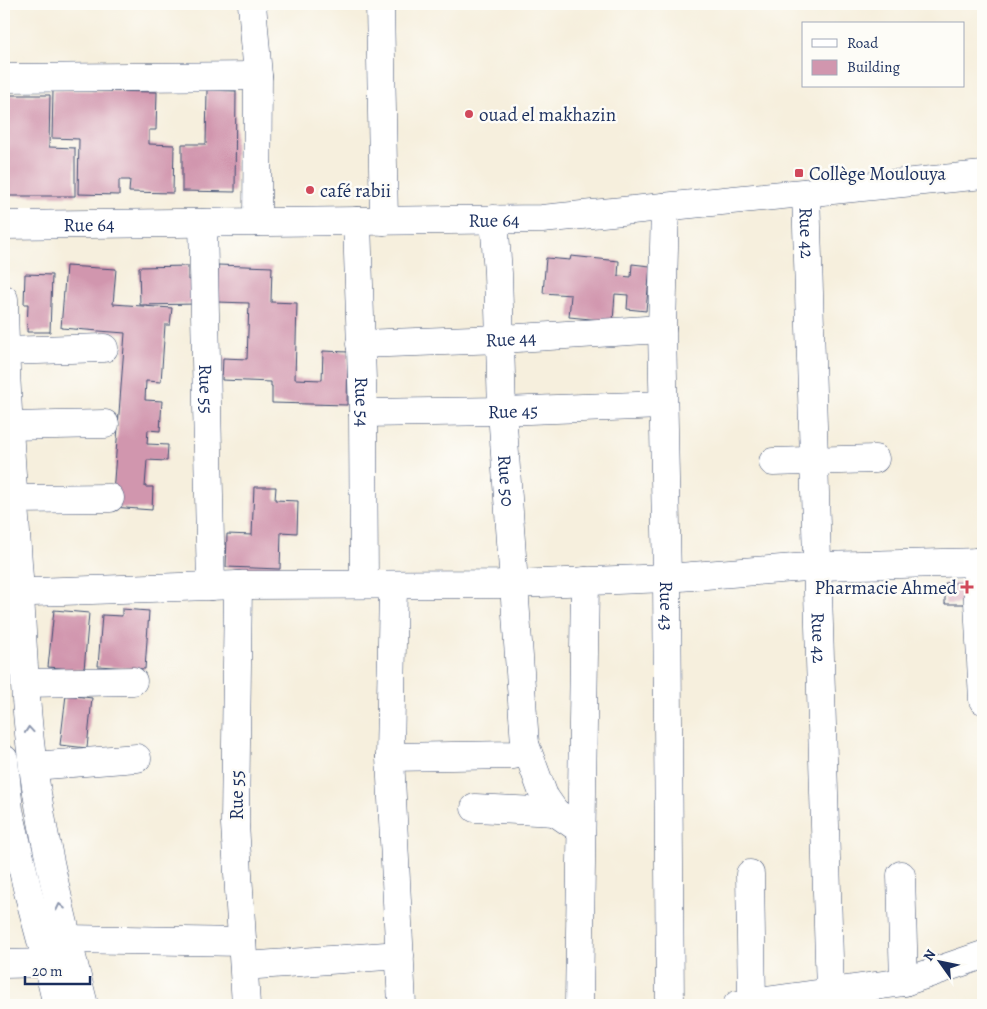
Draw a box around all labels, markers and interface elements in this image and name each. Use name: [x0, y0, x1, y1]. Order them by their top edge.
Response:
legend: [802, 22, 964, 88]
text: Road: [847, 33, 879, 53]
text: Building: [847, 57, 900, 77]
place label: ouad el makhazin: [479, 102, 616, 128]
marker: ouad el makhazin: [463, 108, 475, 120]
place label: Collège Moulouya: [809, 161, 946, 187]
marker: Collège Moulouya: [793, 167, 805, 179]
place label: café rabii: [320, 178, 391, 204]
marker: café rabii: [304, 184, 316, 196]
street label: Rue 64: [468, 207, 520, 234]
street label: Rue 42: [792, 207, 820, 259]
street label: Rue 64: [63, 212, 115, 238]
street label: Rue 44: [485, 325, 538, 354]
street label: Rue 55: [192, 364, 219, 414]
street label: Rue 54: [348, 376, 375, 428]
street label: Rue 45: [488, 398, 539, 425]
street label: Rue 50: [491, 454, 521, 507]
place label: Pharmacie Ahmed: [815, 575, 958, 601]
street label: Rue 43: [653, 581, 679, 631]
marker: Pharmacie Ahmed: [961, 581, 973, 593]
street label: Rue 42: [805, 612, 832, 664]
one-way arrow: [24, 725, 35, 733]
street label: Rue 55: [224, 770, 250, 820]
one-way arrow: [55, 902, 66, 911]
north arrow: [914, 936, 964, 986]
text: N: [919, 946, 940, 965]
scale bar: [25, 954, 90, 986]
text: 20 m: [32, 961, 63, 981]

